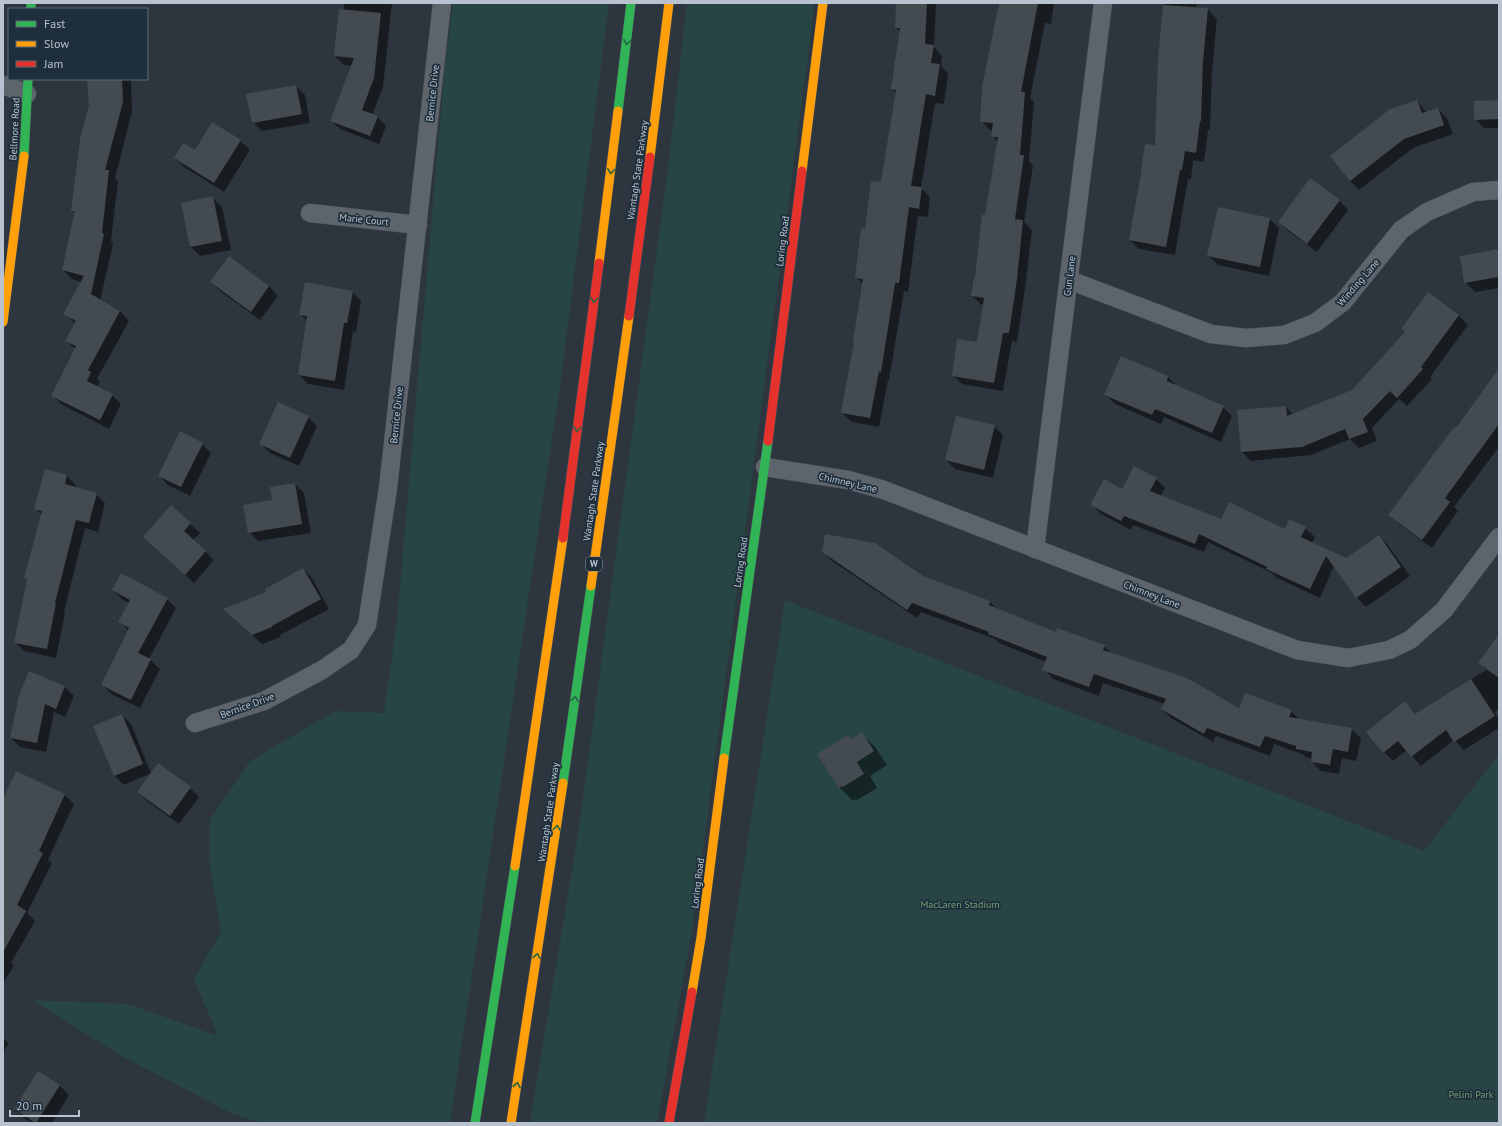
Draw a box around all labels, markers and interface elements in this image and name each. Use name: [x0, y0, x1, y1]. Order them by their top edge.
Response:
legend: [8, 8, 148, 80]
text: Fast: [44, 16, 65, 31]
text: Slow: [44, 36, 69, 51]
one-way arrow: [622, 39, 631, 45]
text: Jam: [43, 56, 63, 71]
street label: Bernice Drive: [423, 64, 442, 122]
street label: Bellmore Road: [6, 97, 23, 161]
street label: Wantagh State Parkway: [624, 119, 651, 221]
one-way arrow: [607, 168, 616, 174]
street label: Marie Court: [338, 210, 390, 229]
street label: Loring Road: [773, 215, 792, 267]
street label: Gun Lane: [1061, 255, 1078, 297]
street label: Winding Lane: [1334, 256, 1382, 309]
one-way arrow: [590, 297, 599, 303]
street label: Bernice Drive: [387, 386, 406, 444]
one-way arrow: [573, 425, 582, 432]
street label: Wantagh State Parkway: [580, 440, 607, 542]
street label: Chimney Lane: [817, 469, 878, 496]
street label: Loring Road: [731, 536, 750, 588]
road number: W: [586, 557, 602, 571]
street label: Chimney Lane: [1122, 578, 1182, 611]
street label: Bernice Drive: [218, 690, 276, 721]
one-way arrow: [570, 696, 579, 702]
street label: Wantagh State Parkway: [535, 761, 562, 863]
one-way arrow: [552, 824, 561, 831]
street label: Loring Road: [688, 857, 707, 909]
park label: MacLaren Stadium: [920, 898, 1000, 911]
one-way arrow: [532, 953, 541, 959]
one-way arrow: [512, 1081, 521, 1088]
park label: Pelini Park: [1448, 1088, 1494, 1101]
scale bar: [10, 1092, 79, 1118]
text: 20 m: [16, 1098, 42, 1113]

